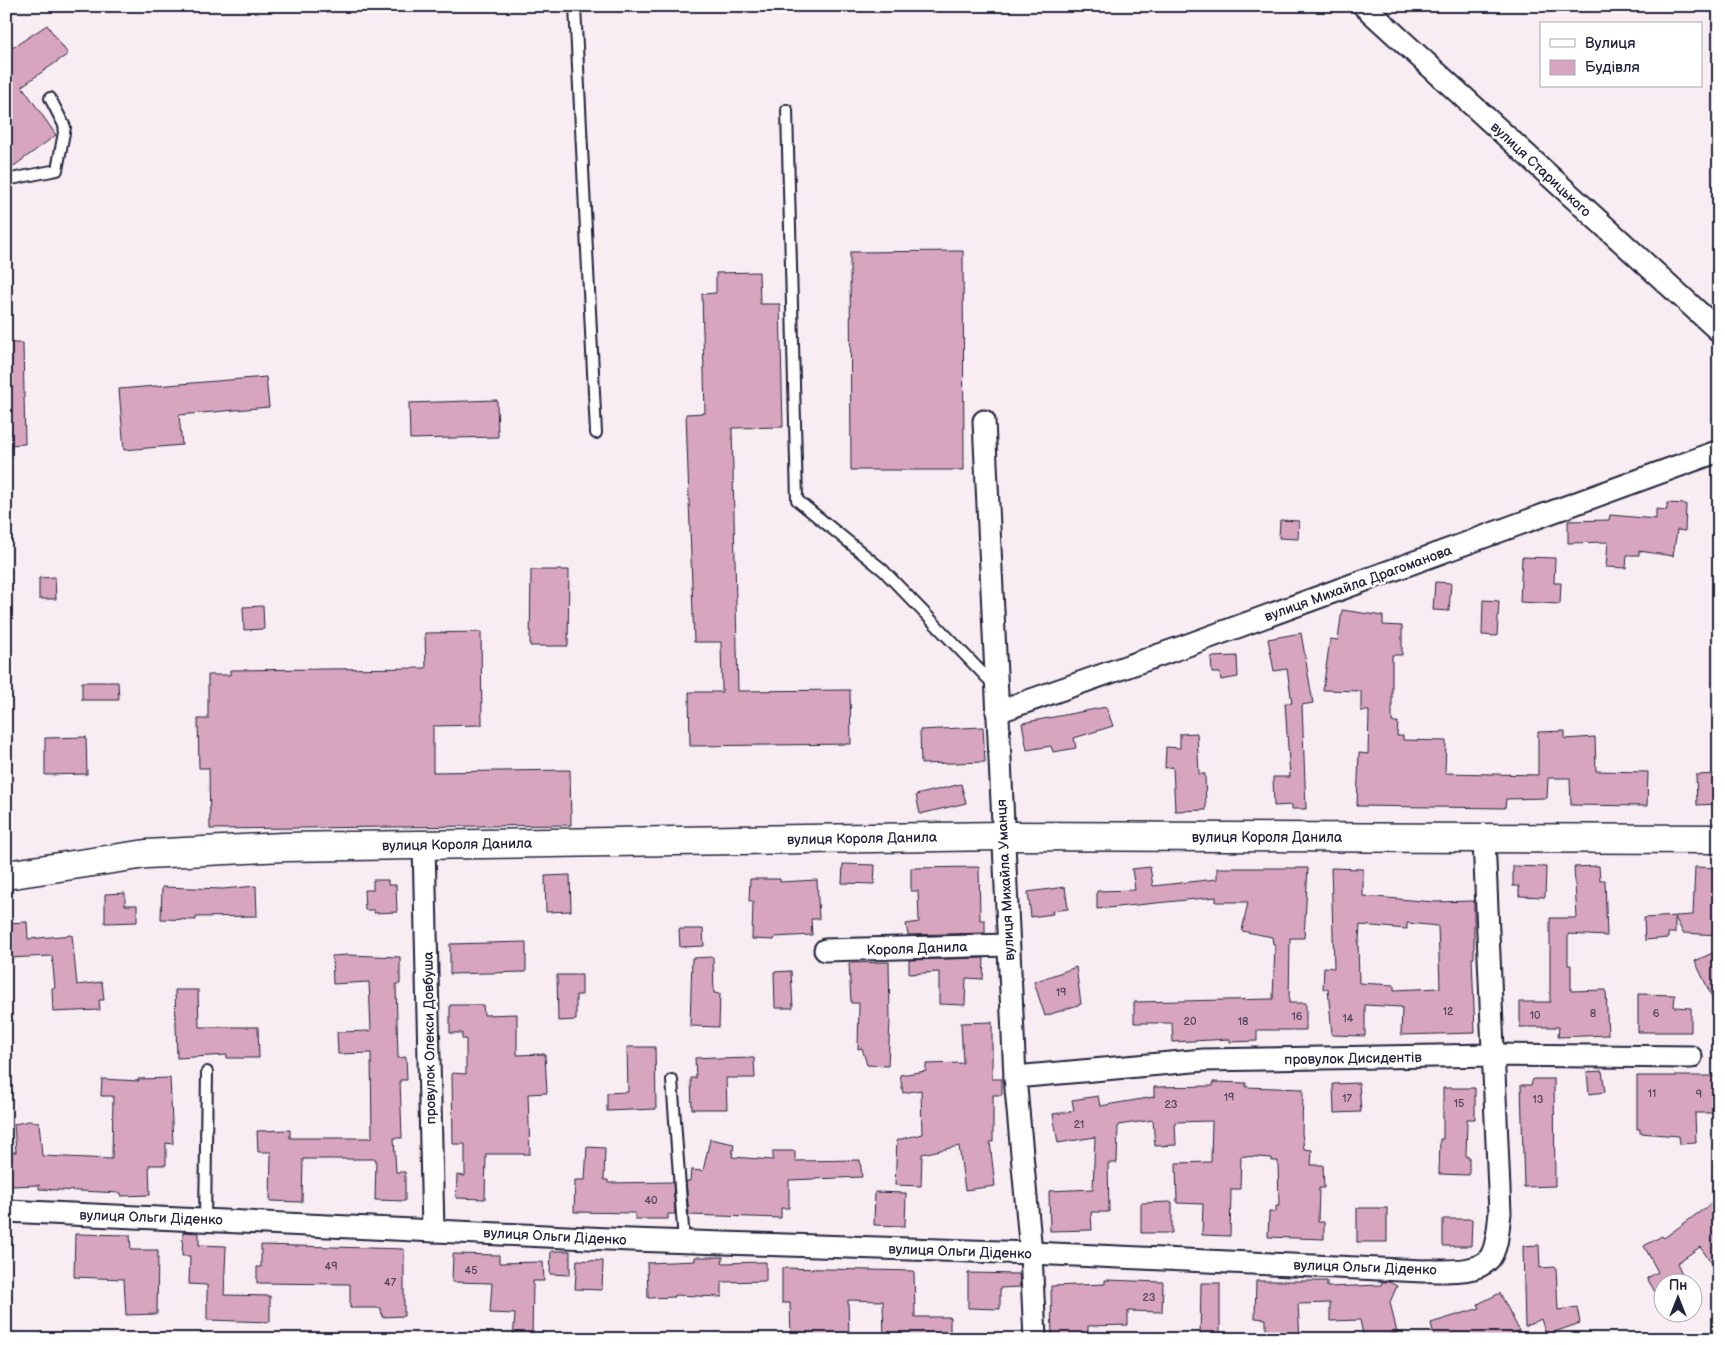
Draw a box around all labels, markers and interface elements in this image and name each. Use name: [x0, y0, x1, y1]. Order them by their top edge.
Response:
legend: [1540, 22, 1702, 88]
text: Вулиця: [1585, 34, 1636, 53]
text: Будівля: [1585, 58, 1640, 77]
street label: вулиця Старицького: [1487, 118, 1594, 220]
street label: вулиця Михайла Драгоманова: [1262, 541, 1455, 625]
street label: вулиця Михайла Уманця: [993, 798, 1018, 961]
street label: вулиця Короля Данила: [787, 829, 938, 848]
street label: вулиця Короля Данила: [1192, 829, 1343, 846]
street label: вулиця Короля Данила: [382, 835, 533, 854]
street label: Короля Данила: [866, 938, 969, 959]
street label: провулок Олекси Довбуша: [419, 951, 440, 1125]
house number: 19: [1056, 986, 1066, 999]
house number: 12: [1443, 1005, 1454, 1018]
house number: 8: [1590, 1007, 1596, 1020]
house number: 6: [1653, 1007, 1660, 1020]
house number: 10: [1530, 1009, 1541, 1022]
house number: 16: [1292, 1010, 1303, 1023]
house number: 14: [1343, 1012, 1354, 1025]
house number: 20: [1184, 1015, 1197, 1028]
house number: 18: [1238, 1015, 1248, 1028]
street label: провулок Дисидентів: [1284, 1049, 1423, 1068]
house number: 11: [1648, 1087, 1656, 1100]
house number: 9: [1696, 1088, 1702, 1101]
house number: 19: [1224, 1091, 1234, 1104]
house number: 17: [1342, 1092, 1352, 1105]
house number: 13: [1532, 1093, 1544, 1106]
house number: 15: [1454, 1097, 1464, 1110]
house number: 23: [1164, 1098, 1178, 1111]
house number: 21: [1074, 1118, 1084, 1131]
house number: 40: [644, 1194, 658, 1207]
street label: вулиця Ольги Діденко: [79, 1207, 223, 1228]
street label: вулиця Ольги Діденко: [483, 1224, 627, 1249]
street label: вулиця Ольги Діденко: [888, 1241, 1032, 1262]
street label: вулиця Ольги Діденко: [1293, 1257, 1437, 1278]
house number: 49: [324, 1260, 338, 1273]
house number: 45: [464, 1264, 478, 1277]
north arrow: [1652, 1272, 1702, 1322]
house number: 47: [384, 1276, 397, 1289]
text: Пн: [1669, 1277, 1687, 1294]
house number: 23: [1142, 1291, 1156, 1304]

